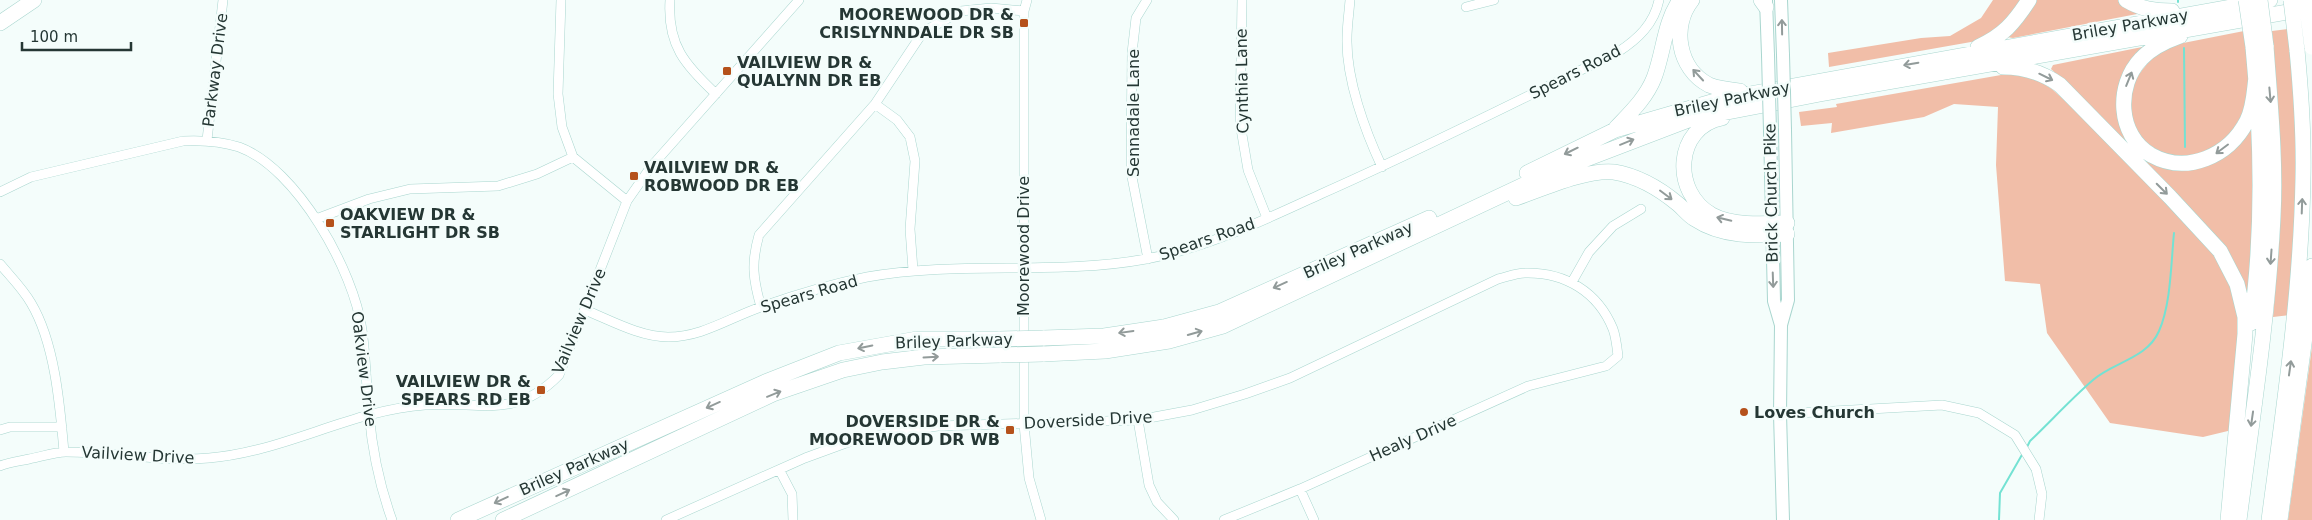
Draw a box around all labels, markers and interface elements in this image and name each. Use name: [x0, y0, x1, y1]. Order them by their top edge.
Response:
place label: MOOREWOOD DR & CRISLYNNDALE DR SB: [819, 5, 1014, 42]
street label: Briley Parkway: [2070, 5, 2190, 45]
street label: Parkway Drive: [199, 12, 231, 128]
marker: MOOREWOOD DR & CRISLYNNDALE DR SB: [1018, 17, 1030, 29]
scale bar: [22, 20, 131, 52]
one-way arrow: [1778, 20, 1787, 36]
text: 100 m: [30, 28, 78, 46]
street label: Cynthia Lane: [1232, 28, 1252, 134]
street label: Spears Road: [1526, 41, 1624, 103]
street label: Sennadale Lane: [1124, 49, 1143, 177]
place label: VAILVIEW DR & QUALYNN DR EB: [737, 53, 881, 90]
one-way arrow: [1903, 59, 1919, 69]
marker: VAILVIEW DR & QUALYNN DR EB: [721, 65, 733, 77]
one-way arrow: [1692, 68, 1704, 81]
one-way arrow: [2038, 72, 2053, 82]
one-way arrow: [2124, 72, 2134, 87]
street label: Briley Parkway: [1672, 77, 1792, 121]
one-way arrow: [2265, 87, 2274, 103]
street label: Brick Church Pike: [1760, 123, 1782, 263]
one-way arrow: [1619, 137, 1635, 146]
one-way arrow: [2215, 144, 2229, 154]
one-way arrow: [1564, 147, 1579, 156]
place label: VAILVIEW DR & ROBWOOD DR EB: [644, 158, 799, 195]
marker: VAILVIEW DR & ROBWOOD DR EB: [628, 170, 640, 182]
street label: Moorewood Drive: [1014, 176, 1033, 316]
one-way arrow: [2156, 183, 2168, 196]
one-way arrow: [1659, 190, 1673, 200]
one-way arrow: [2298, 198, 2307, 214]
place label: OAKVIEW DR & STARLIGHT DR SB: [340, 205, 500, 242]
street label: Spears Road: [1157, 214, 1257, 264]
one-way arrow: [1716, 214, 1732, 223]
marker: OAKVIEW DR & STARLIGHT DR SB: [324, 217, 336, 229]
street label: Briley Parkway: [1300, 217, 1416, 283]
one-way arrow: [2266, 249, 2275, 265]
street label: Vailview Drive: [548, 265, 610, 377]
street label: Spears Road: [758, 271, 860, 317]
one-way arrow: [1769, 272, 1778, 288]
one-way arrow: [1273, 280, 1288, 290]
street label: Oakview Drive: [347, 310, 381, 428]
one-way arrow: [1118, 328, 1134, 338]
one-way arrow: [1187, 328, 1203, 338]
street label: Briley Parkway: [895, 329, 1013, 353]
one-way arrow: [857, 343, 873, 352]
one-way arrow: [922, 352, 939, 362]
one-way arrow: [2285, 360, 2295, 376]
place label: VAILVIEW DR & SPEARS RD EB: [396, 372, 531, 409]
marker: VAILVIEW DR & SPEARS RD EB: [535, 384, 547, 396]
one-way arrow: [766, 389, 781, 399]
one-way arrow: [706, 400, 721, 410]
place label: Loves Church: [1754, 403, 1875, 422]
marker: Loves Church: [1738, 406, 1750, 418]
street label: Doverside Drive: [1023, 407, 1153, 433]
street label: Healy Drive: [1366, 410, 1460, 466]
one-way arrow: [2247, 410, 2257, 426]
place label: DOVERSIDE DR & MOOREWOOD DR WB: [809, 412, 1000, 449]
marker: DOVERSIDE DR & MOOREWOOD DR WB: [1004, 424, 1016, 436]
street label: Briley Parkway: [516, 434, 632, 500]
street label: Vailview Drive: [81, 443, 195, 467]
one-way arrow: [555, 487, 570, 497]
one-way arrow: [494, 495, 509, 505]

